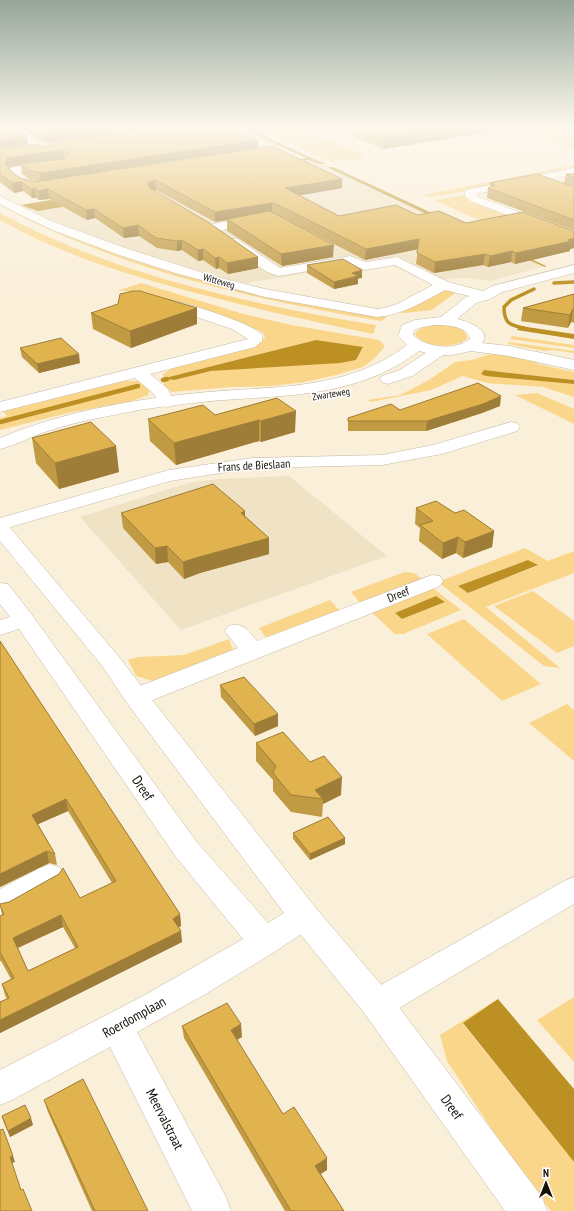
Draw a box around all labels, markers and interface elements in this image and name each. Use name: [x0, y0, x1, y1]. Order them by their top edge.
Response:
street label: Witteweg: [202, 270, 236, 292]
street label: Zwarteweg: [311, 385, 351, 403]
street label: Frans de Bieslaan: [217, 456, 291, 474]
street label: Dreef: [385, 582, 412, 605]
street label: Dreef: [128, 772, 158, 804]
street label: Roerdomplaan: [99, 992, 169, 1042]
street label: Meervalstraat: [142, 1086, 188, 1153]
street label: Dreef: [437, 1091, 467, 1123]
north arrow: [526, 1163, 566, 1203]
text: N: [543, 1166, 549, 1180]

